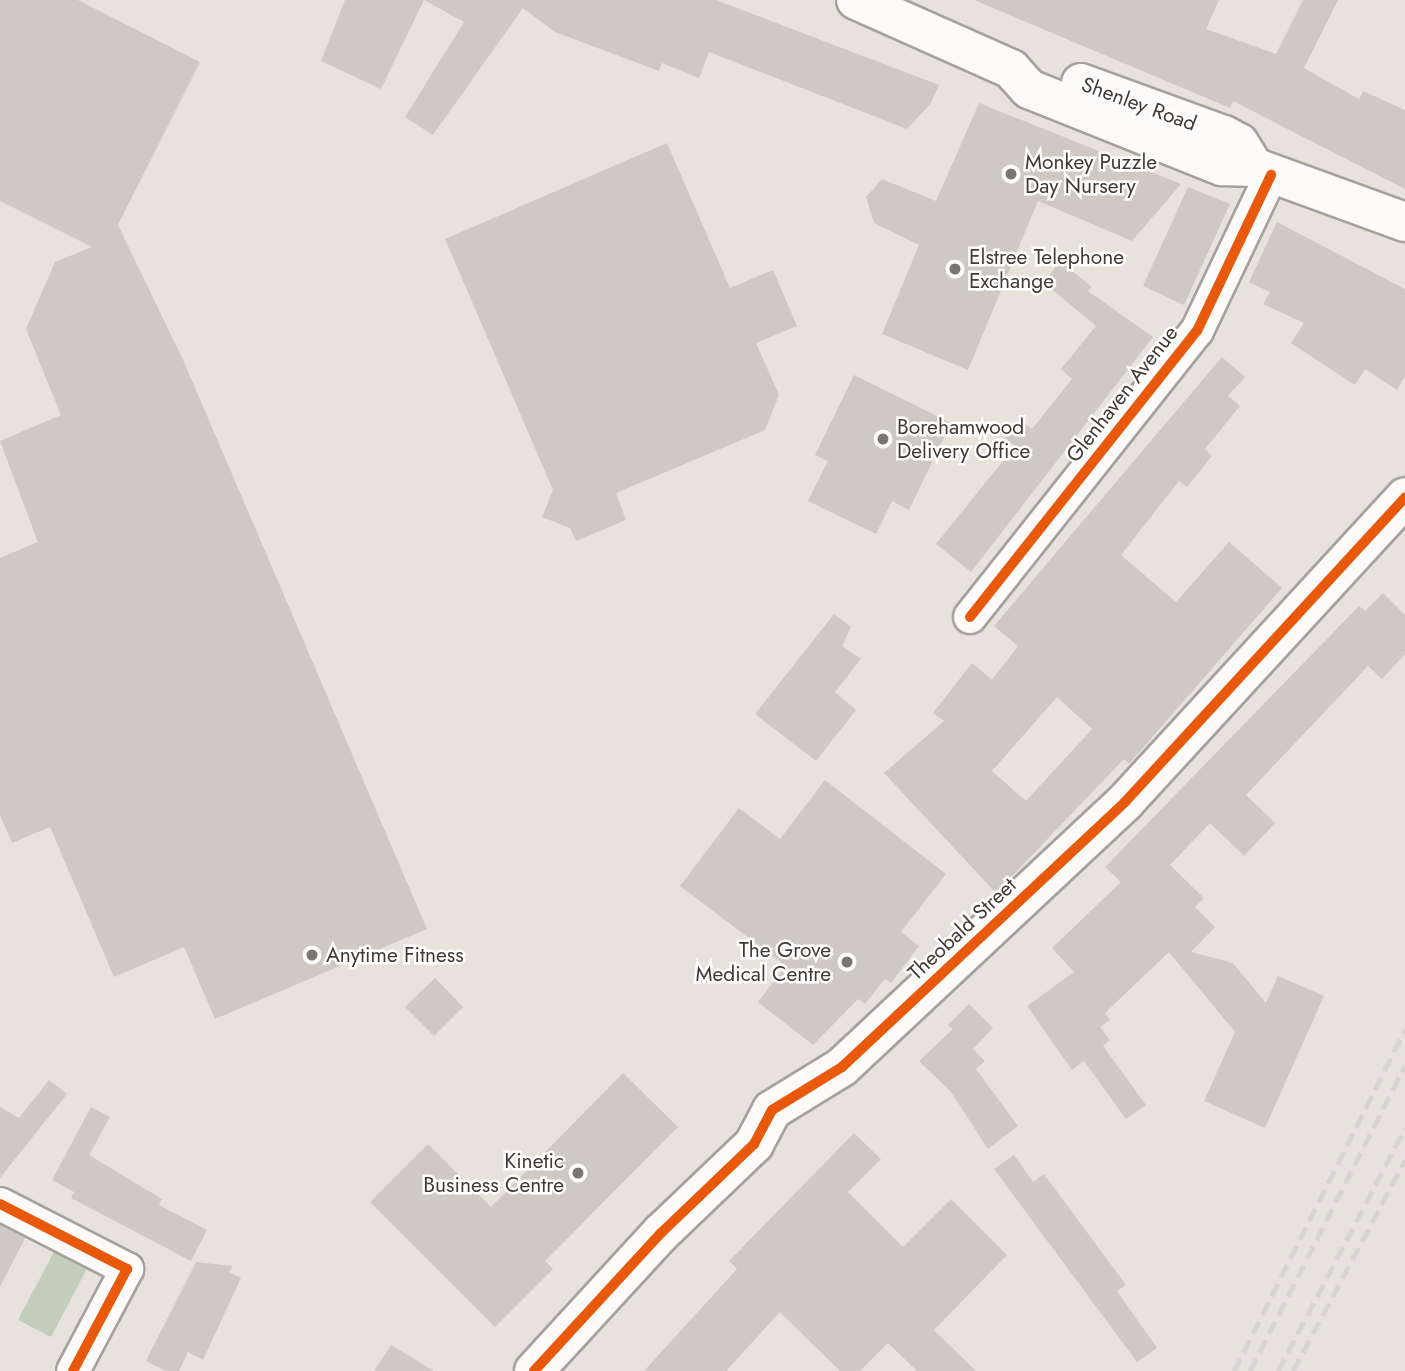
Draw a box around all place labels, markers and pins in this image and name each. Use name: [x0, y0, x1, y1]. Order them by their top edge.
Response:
place label: Monkey Puzzle Day Nursery: [1025, 149, 1157, 199]
marker: Monkey Puzzle Day Nursery: [1003, 166, 1019, 182]
place label: Elstree Telephone Exchange: [969, 244, 1124, 294]
marker: Elstree Telephone Exchange: [947, 261, 963, 277]
place label: Borehamwood Delivery Office: [897, 414, 1030, 464]
marker: Borehamwood Delivery Office: [875, 431, 891, 447]
place label: The Grove Medical Centre: [696, 937, 831, 987]
place label: Anytime Fitness: [326, 942, 464, 968]
marker: Anytime Fitness: [304, 947, 320, 963]
marker: The Grove Medical Centre: [837, 952, 857, 972]
place label: Kinetic Business Centre: [423, 1148, 564, 1198]
marker: Kinetic Business Centre: [570, 1165, 586, 1181]

